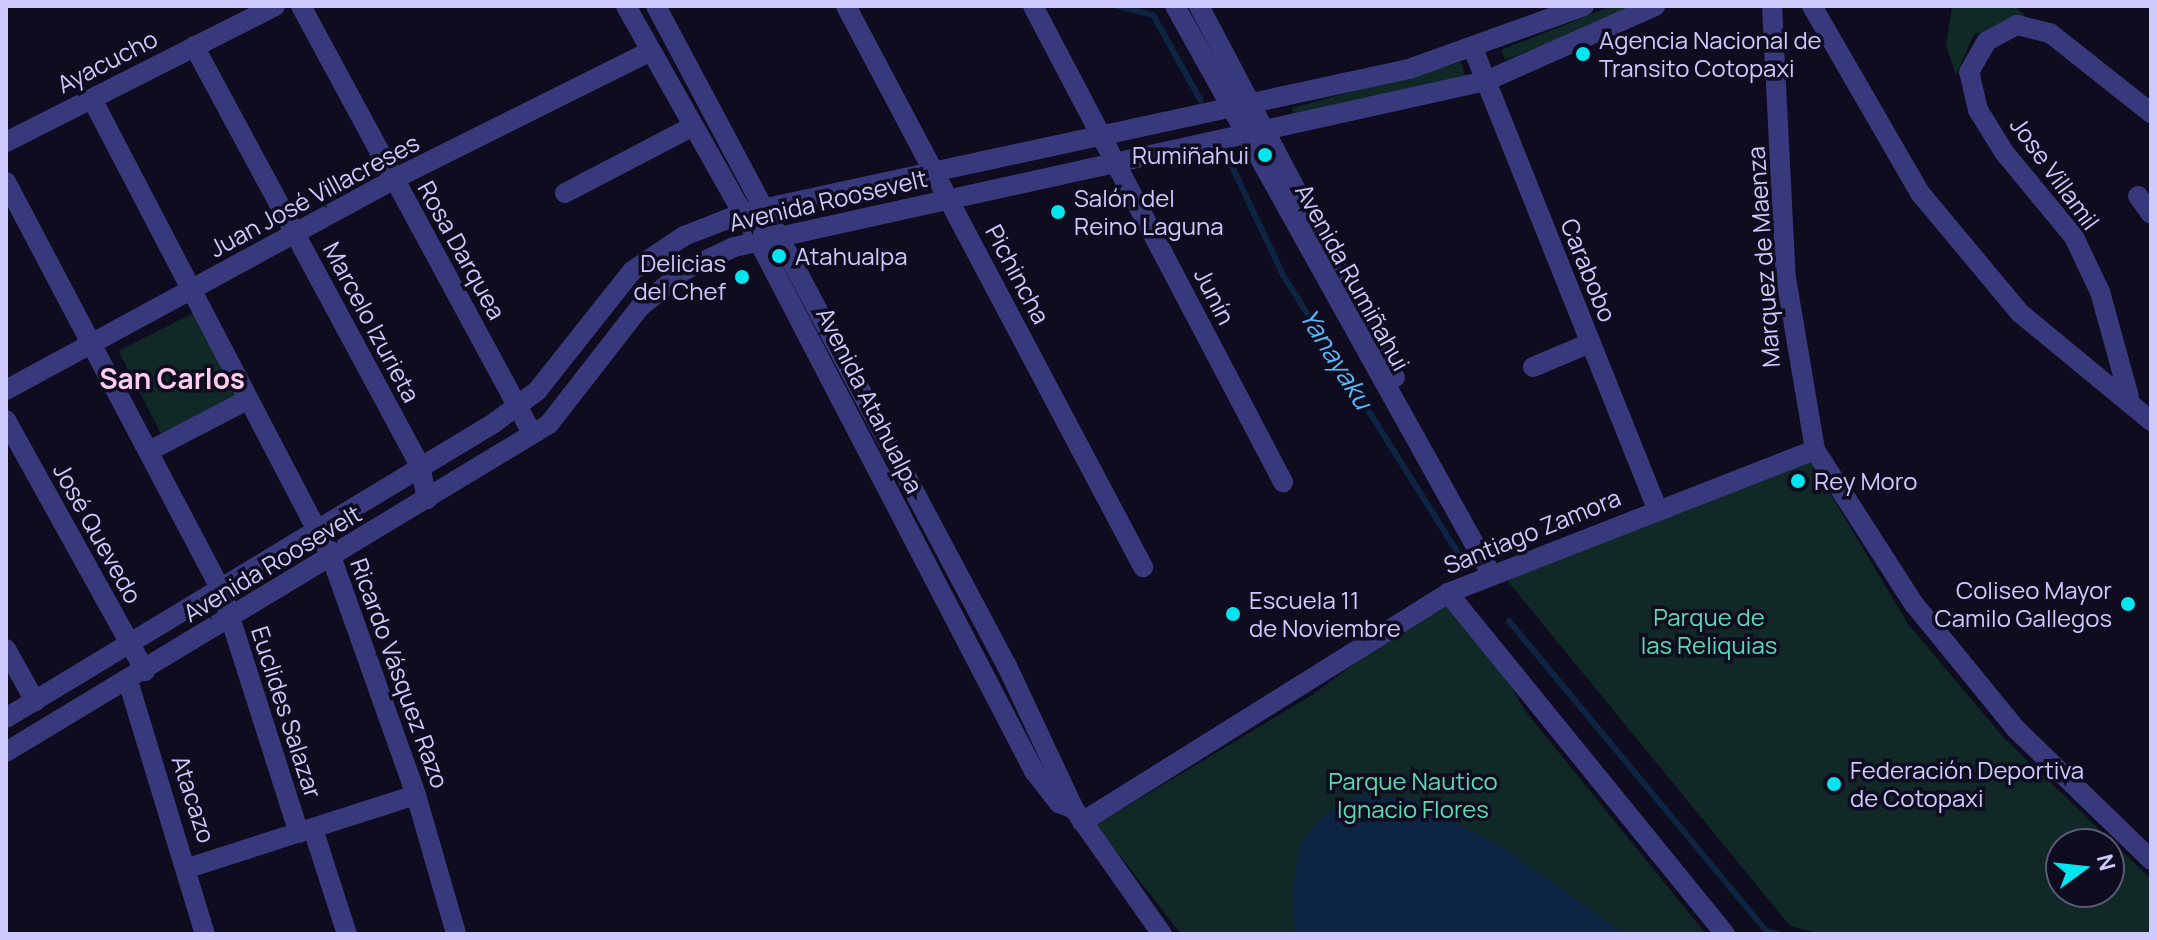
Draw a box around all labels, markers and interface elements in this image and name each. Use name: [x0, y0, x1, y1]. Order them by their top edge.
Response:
street label: Ayacucho: [52, 23, 162, 99]
place label: Agencia Nacional de Transito Cotopaxi: [1599, 26, 1822, 82]
marker: Agencia Nacional de Transito Cotopaxi: [1574, 45, 1592, 63]
street label: Jose Villamil: [2004, 111, 2106, 235]
street label: Juan José Villacreses: [204, 127, 424, 263]
place label: Rumiñahui: [1132, 141, 1249, 169]
street label: Marquez de Maenza: [1741, 145, 1785, 369]
marker: Rumiñahui: [1256, 146, 1274, 164]
street label: Avenida Roosevelt: [726, 163, 930, 237]
street label: Rosa Darquea: [412, 176, 512, 324]
street label: Avenida Rumiñahui: [1290, 179, 1416, 375]
place label: Salón del Reino Laguna: [1074, 184, 1224, 240]
marker: Salón del Reino Laguna: [1049, 203, 1067, 221]
street label: Carabobo: [1555, 214, 1623, 326]
street label: Pichincha: [980, 219, 1056, 329]
street label: Marcelo Izurieta: [318, 237, 426, 407]
place label: Atahualpa: [795, 242, 908, 270]
marker: Atahualpa: [770, 247, 788, 265]
place label: Delicias del Chef: [633, 249, 726, 305]
street label: Junín: [1189, 263, 1241, 329]
marker: Delicias del Chef: [733, 268, 751, 286]
street label: Avenida Atahualpa: [811, 302, 929, 498]
water label: Yanayaku: [1293, 303, 1379, 415]
district label: San Carlos: [99, 361, 245, 395]
street label: José Quevedo: [48, 458, 148, 608]
place label: Rey Moro: [1814, 467, 1917, 495]
marker: Rey Moro: [1789, 472, 1807, 490]
street label: Santiago Zamora: [1439, 482, 1625, 580]
street label: Avenida Roosevelt: [178, 499, 366, 627]
street label: Ricardo Vásquez Razo: [345, 554, 455, 792]
place label: Coliseo Mayor Camilo Gallegos: [1935, 576, 2112, 632]
place label: Escuela 11 de Noviembre: [1249, 586, 1401, 642]
marker: Coliseo Mayor Camilo Gallegos: [2119, 595, 2137, 613]
park label: Parque de las Reliquias: [1641, 603, 1777, 659]
marker: Escuela 11 de Noviembre: [1224, 605, 1242, 623]
street label: Euclides Salazar: [246, 623, 328, 801]
street label: Atacazo: [166, 752, 222, 846]
place label: Federación Deportiva de Cotopaxi: [1850, 756, 2084, 812]
park label: Parque Nautico Ignacio Flores: [1328, 767, 1498, 823]
marker: Federación Deportiva de Cotopaxi: [1825, 775, 1843, 793]
north arrow: [2045, 828, 2125, 908]
text: N: [2090, 851, 2123, 874]

